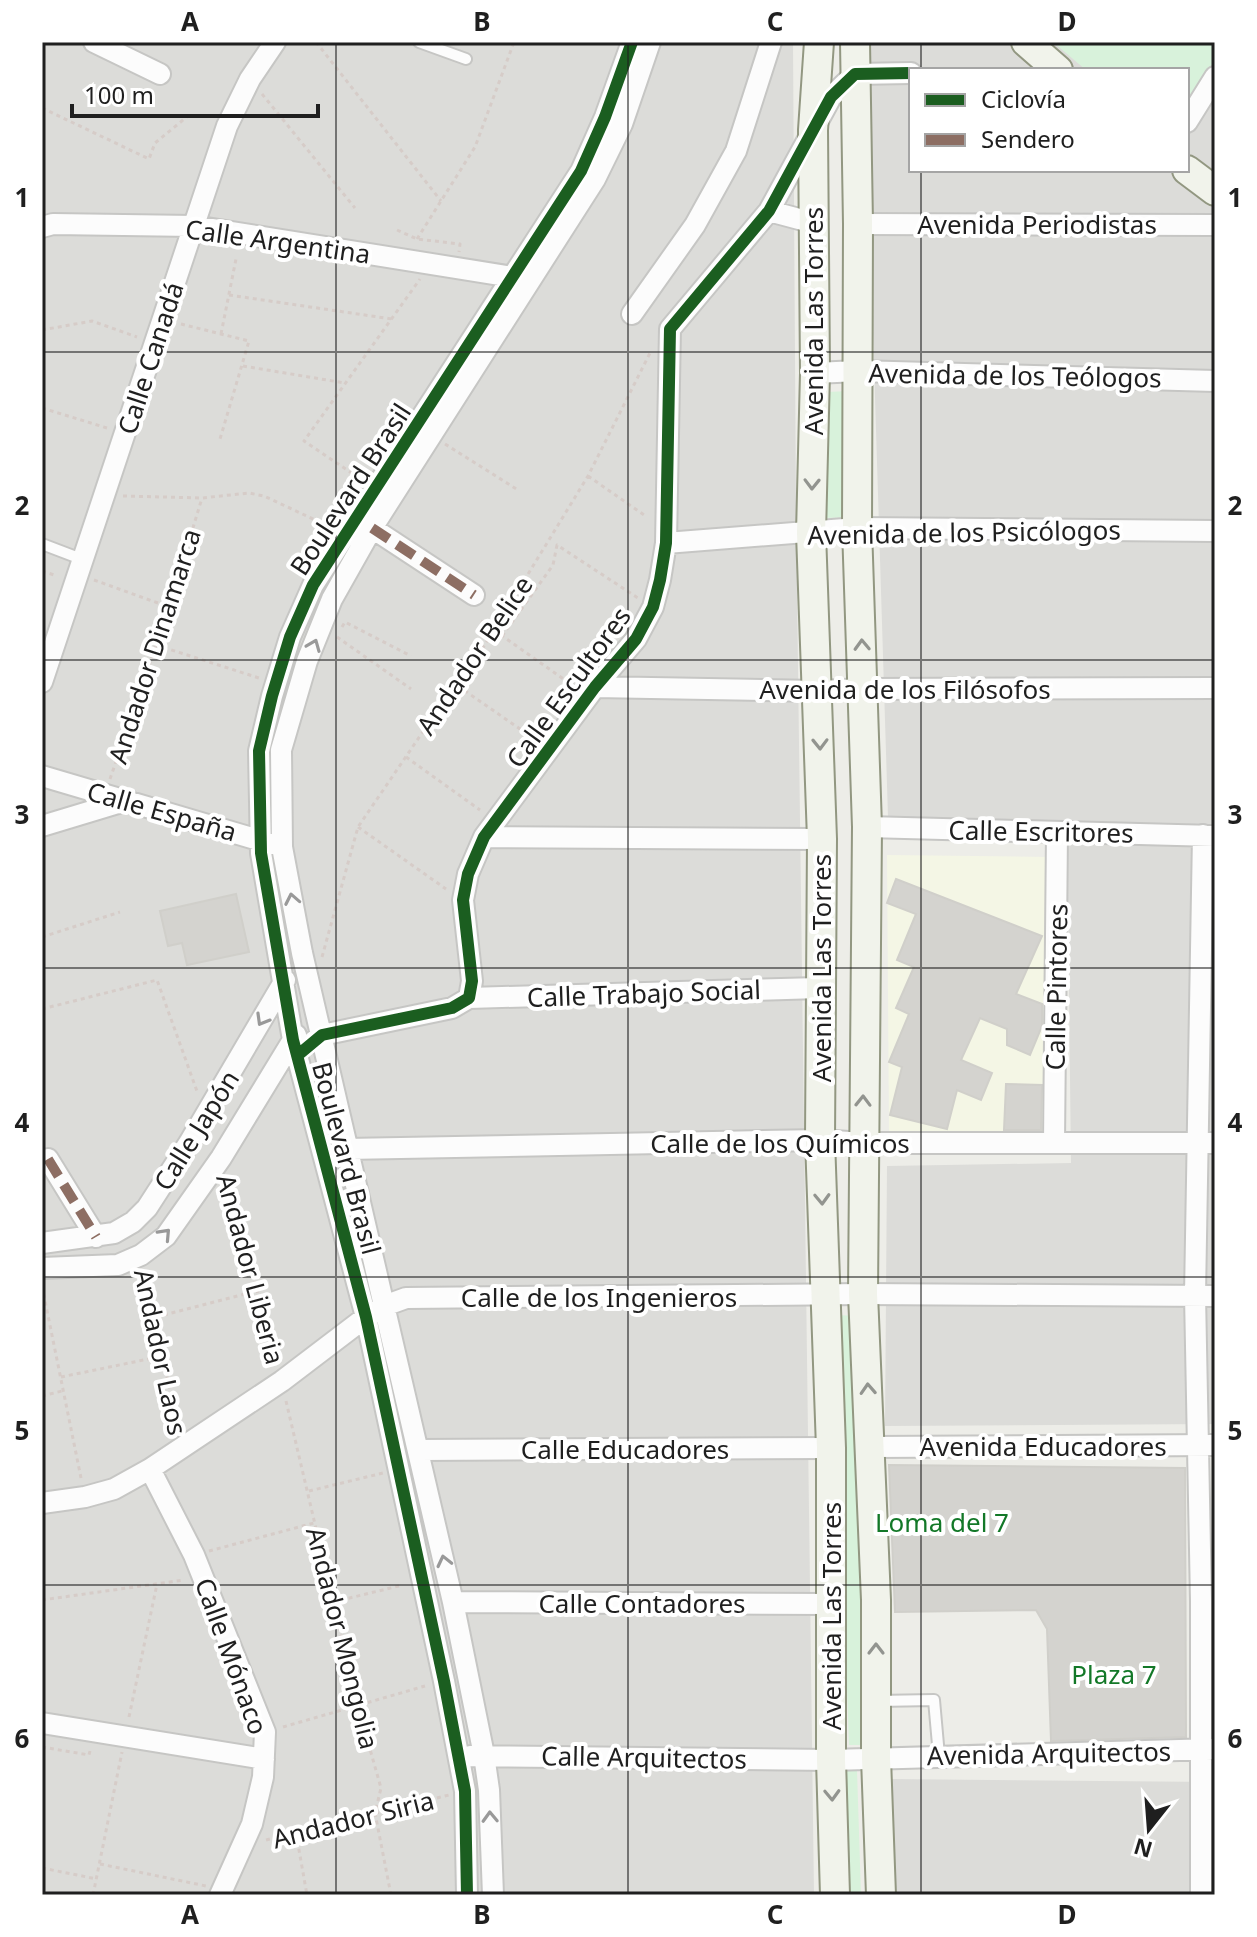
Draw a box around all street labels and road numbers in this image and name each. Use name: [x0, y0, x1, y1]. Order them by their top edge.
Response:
street label: Avenida Periodistas: [917, 206, 1157, 242]
street label: Avenida Las Torres: [795, 207, 831, 435]
street label: Calle Argentina: [183, 210, 373, 272]
street label: Calle Canadá: [108, 277, 192, 439]
street label: Avenida de los Teólogos: [868, 354, 1162, 396]
street label: Boulevard Brasil: [281, 396, 419, 582]
street label: Avenida de los Psicólogos: [807, 511, 1121, 553]
street label: Andador Dinamarca: [99, 524, 209, 768]
street label: Andador Belice: [407, 568, 541, 742]
street label: Calle Escultores: [497, 599, 639, 775]
street label: Avenida de los Filósofos: [759, 671, 1051, 707]
street label: Calle España: [83, 772, 241, 850]
street label: Calle Escritores: [948, 811, 1134, 851]
street label: Avenida Las Torres: [803, 854, 839, 1082]
street label: Calle Pintores: [1037, 903, 1075, 1071]
street label: Calle Trabajo Social: [526, 971, 762, 1015]
street label: Boulevard Brasil: [304, 1058, 390, 1258]
street label: Calle Japón: [145, 1063, 247, 1197]
street label: Calle de los Químicos: [650, 1125, 910, 1161]
street label: Andador Liberia: [208, 1170, 294, 1368]
street label: Andador Laos: [126, 1266, 196, 1438]
street label: Calle de los Ingenieros: [461, 1279, 737, 1315]
street label: Avenida Educadores: [919, 1428, 1167, 1464]
street label: Calle Educadores: [521, 1431, 729, 1467]
street label: Avenida Las Torres: [813, 1502, 849, 1730]
street label: Andador Mongolia: [298, 1523, 388, 1753]
street label: Calle Mónaco: [187, 1573, 277, 1739]
street label: Calle Contadores: [538, 1585, 746, 1621]
street label: Avenida Arquitectos: [927, 1733, 1171, 1773]
street label: Calle Arquitectos: [541, 1737, 747, 1777]
street label: Andador Siria: [268, 1782, 438, 1856]

